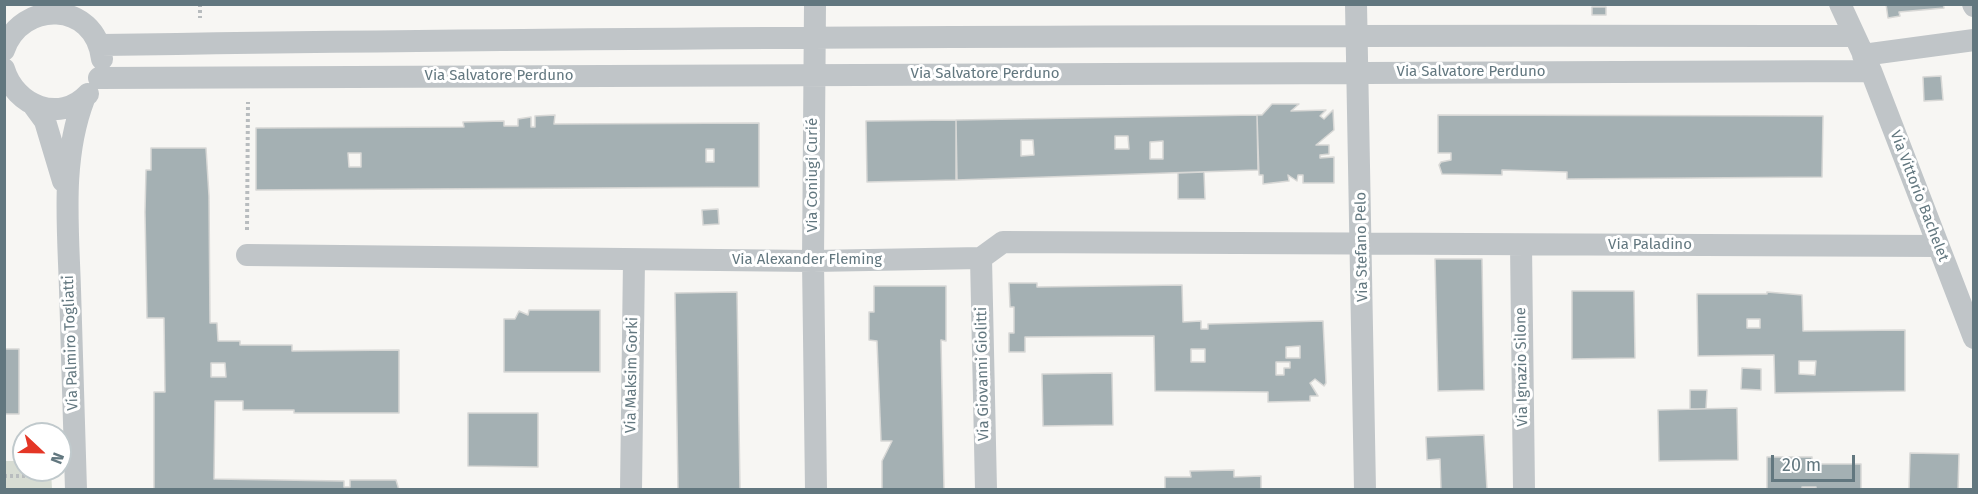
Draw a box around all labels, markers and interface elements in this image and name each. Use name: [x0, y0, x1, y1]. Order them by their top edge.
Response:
street label: Via Salvatore Perduno: [1397, 63, 1545, 81]
street label: Via Salvatore Perduno: [911, 65, 1059, 83]
street label: Via Salvatore Perduno: [425, 67, 573, 85]
street label: Via Coniugi Curié: [804, 118, 822, 232]
street label: Via Vittorio Bachelet: [1886, 128, 1952, 264]
street label: Via Stefano Pelo: [1352, 192, 1372, 302]
street label: Via Paladino: [1608, 236, 1692, 254]
street label: Via Alexander Fleming: [732, 251, 882, 269]
street label: Via Palmiro Togliatti: [60, 275, 82, 411]
street label: Via Giovanni Giolitti: [973, 307, 993, 441]
street label: Via Ignazio Silone: [1512, 307, 1532, 427]
street label: Via Maksim Gorki: [622, 317, 642, 433]
north arrow: [12, 422, 72, 482]
scale bar: [1774, 443, 1858, 481]
text: N: [47, 450, 68, 467]
text: 20 m: [1782, 454, 1821, 476]

